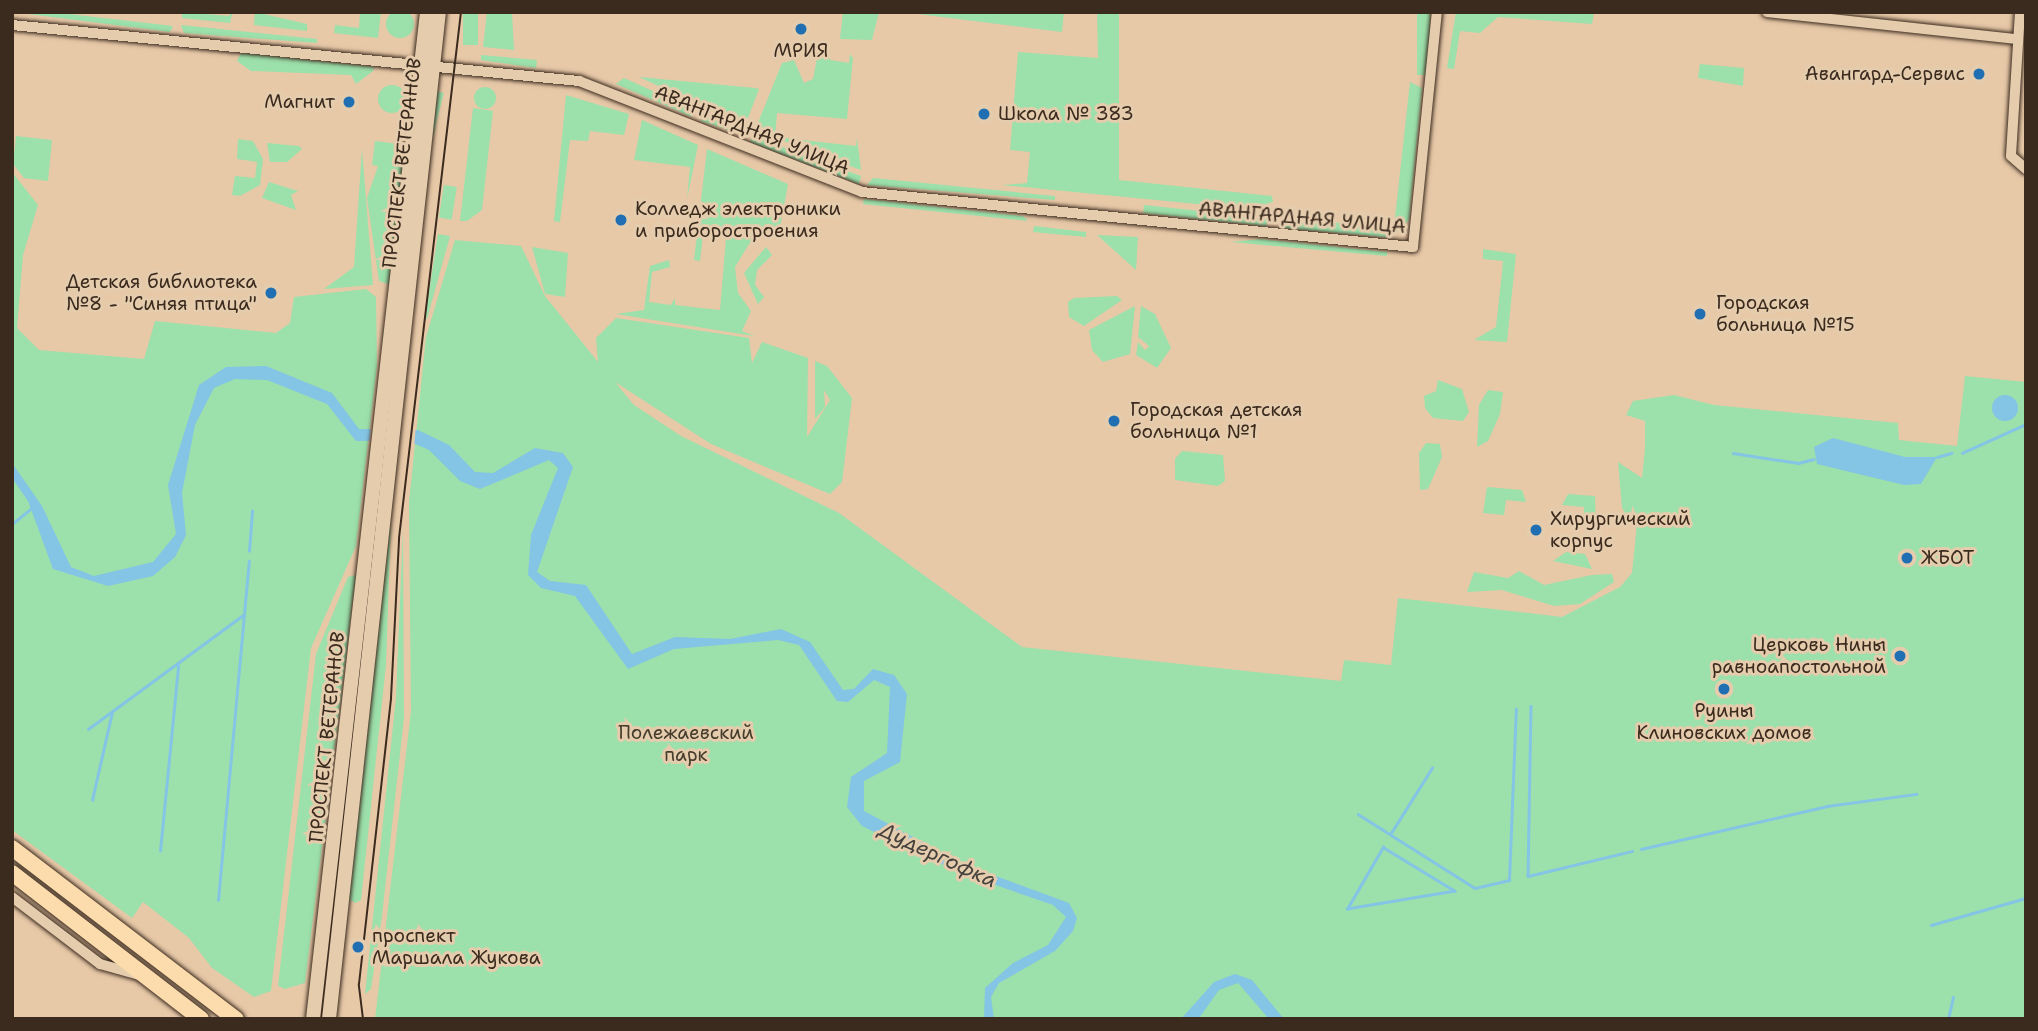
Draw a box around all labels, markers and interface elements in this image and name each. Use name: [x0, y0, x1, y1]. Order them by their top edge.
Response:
marker: МРИЯ: [793, 21, 809, 37]
place label: МРИЯ: [774, 40, 828, 62]
street label: ПРОСПЕКТ ВЕТЕРАНОВ: [378, 57, 426, 269]
place label: Авангард-Сервис: [1805, 63, 1965, 85]
marker: Авангард-Сервис: [1971, 66, 1987, 82]
street label: АВАНГАРДНАЯ УЛИЦА: [651, 80, 853, 180]
place label: Магнит: [264, 91, 335, 113]
marker: Магнит: [341, 94, 357, 110]
place label: Школа № 383: [998, 103, 1134, 125]
marker: Школа № 383: [976, 106, 992, 122]
place label: Колледж электроники и приборостроения: [635, 198, 841, 242]
street label: АВАНГАРДНАЯ УЛИЦА: [1197, 198, 1407, 238]
marker: Колледж электроники и приборостроения: [613, 212, 629, 228]
place label: Детская библиотека №8 - "Синяя птица": [66, 271, 257, 315]
marker: Детская библиотека №8 - "Синяя птица": [263, 285, 279, 301]
place label: Городская больница №15: [1716, 292, 1855, 336]
marker: Городская больница №15: [1690, 304, 1710, 324]
place label: Городская детская больница №1: [1130, 399, 1302, 443]
marker: Городская детская больница №1: [1104, 411, 1124, 431]
place label: Хирургический корпус: [1550, 508, 1691, 552]
marker: Хирургический корпус: [1528, 522, 1544, 538]
place label: ЖБОТ: [1921, 547, 1974, 569]
marker: ЖБОТ: [1899, 550, 1915, 566]
street label: ПРОСПЕКТ ВЕТЕРАНОВ: [305, 631, 349, 843]
place label: Церковь Нины равноапостольной: [1712, 634, 1886, 678]
marker: Церковь Нины равноапостольной: [1892, 648, 1908, 664]
marker: Руины Клиновских домов: [1716, 681, 1732, 697]
place label: Руины Клиновских домов: [1636, 700, 1812, 744]
park label: Полежаевский парк: [618, 722, 754, 766]
water label: Дудергофка: [875, 817, 1001, 893]
place label: проспект Маршала Жукова: [372, 925, 541, 969]
marker: проспект Маршала Жукова: [350, 939, 366, 955]

